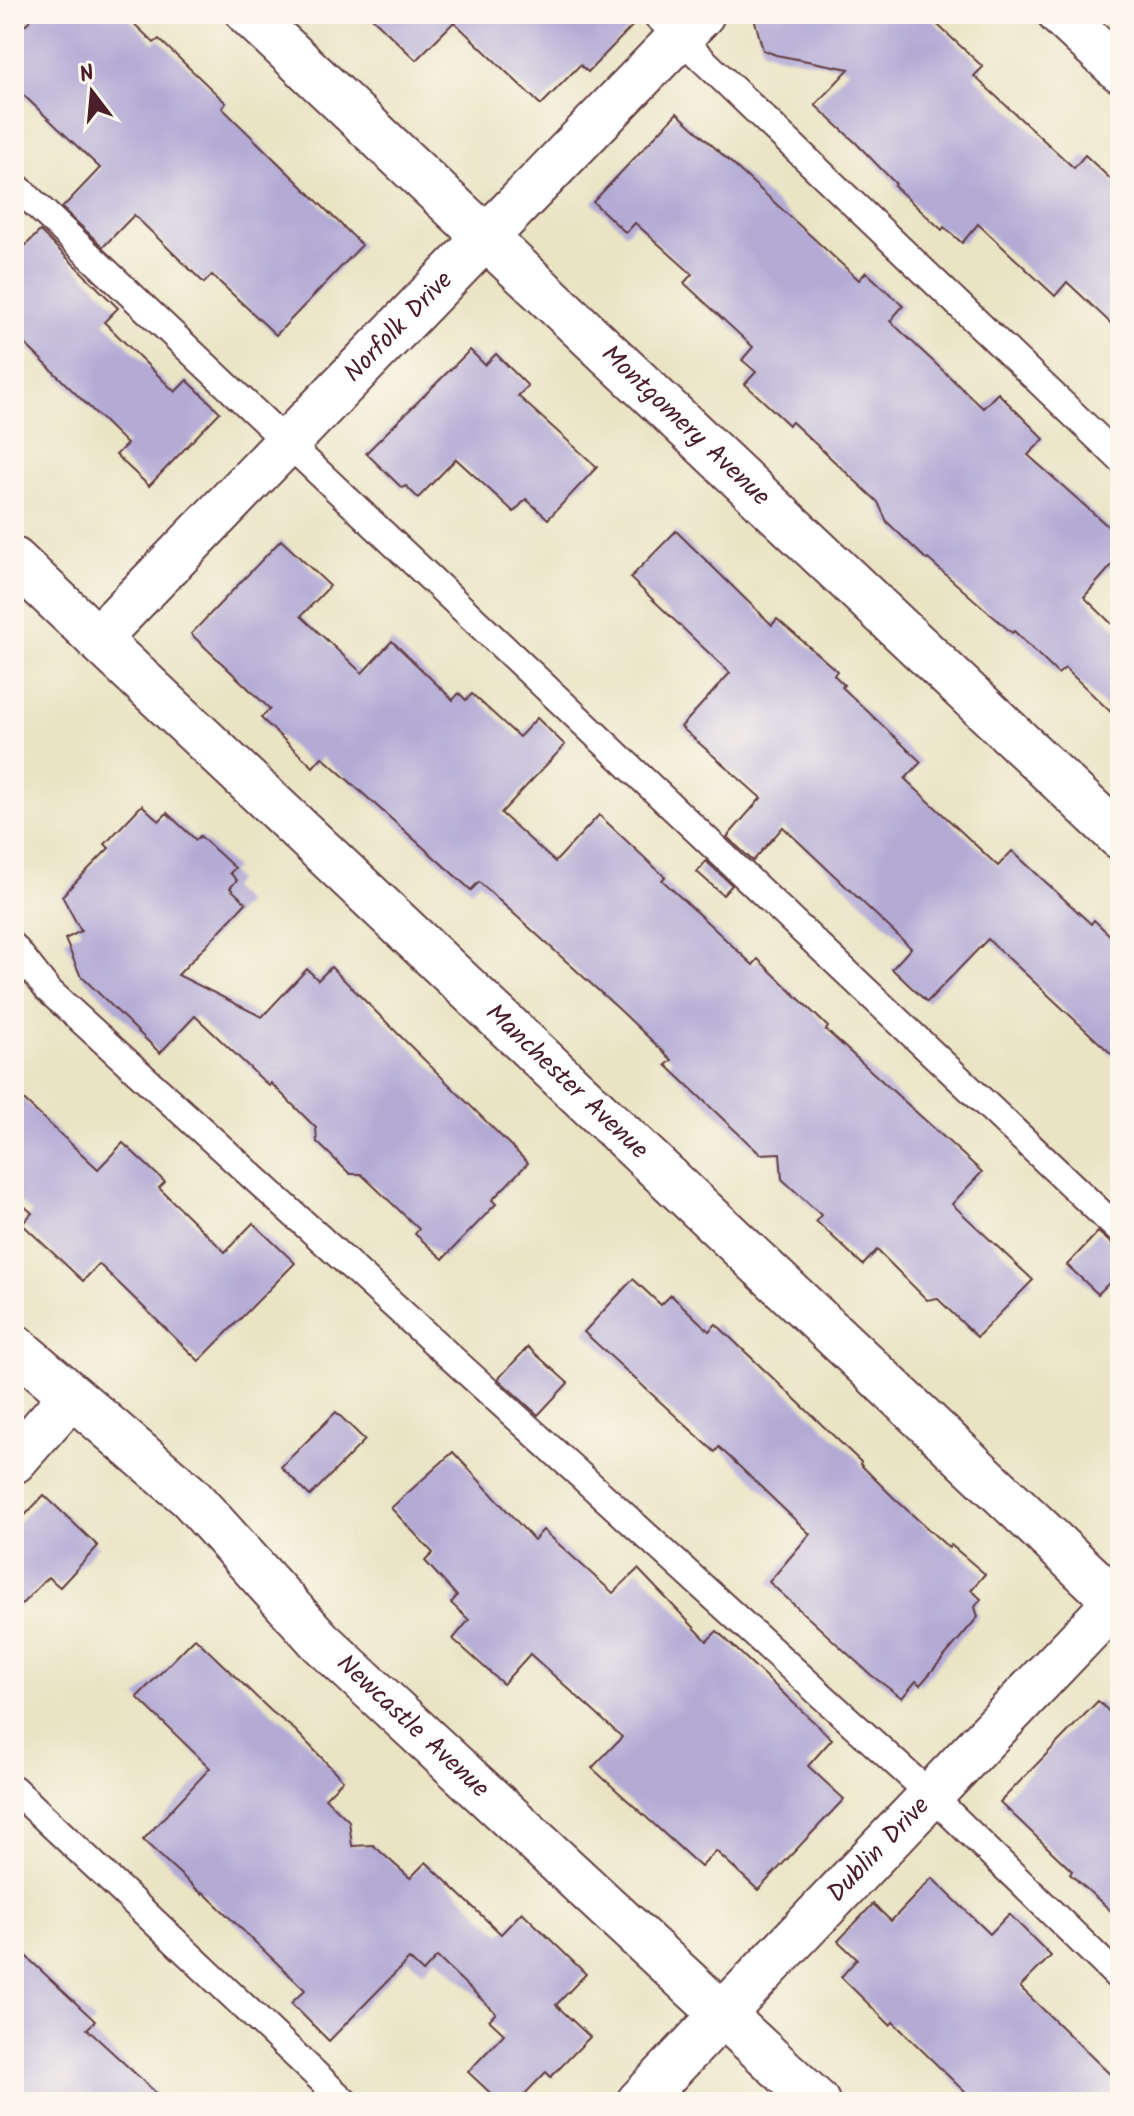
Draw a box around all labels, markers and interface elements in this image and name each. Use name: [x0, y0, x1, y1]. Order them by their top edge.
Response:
north arrow: [52, 52, 132, 132]
text: N: [76, 56, 99, 94]
street label: Norfolk Drive: [334, 261, 464, 393]
street label: Montgomery Avenue: [591, 335, 780, 517]
street label: Manchester Avenue: [475, 994, 658, 1170]
street label: Newcastle Avenue: [326, 1644, 499, 1809]
street label: Dublin Drive: [818, 1787, 941, 1913]

